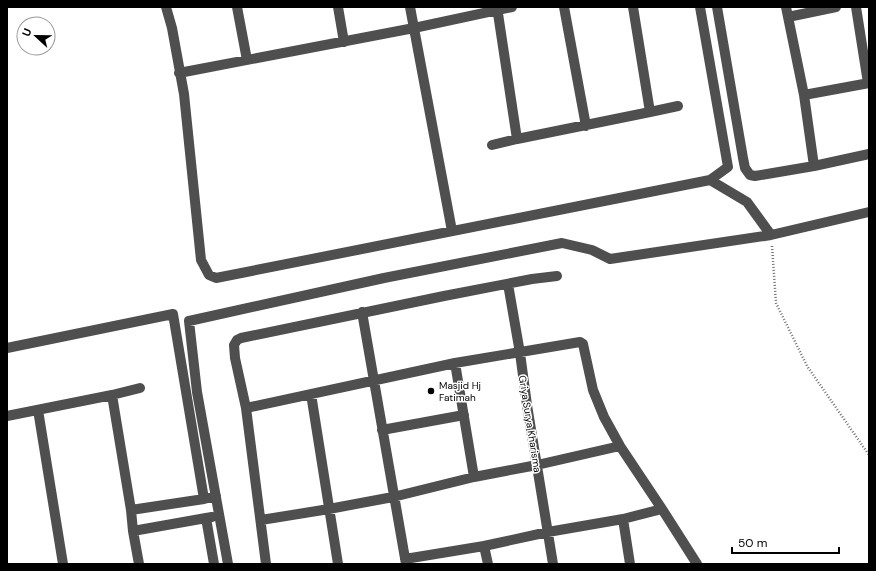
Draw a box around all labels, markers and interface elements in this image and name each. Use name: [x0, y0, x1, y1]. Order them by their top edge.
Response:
north arrow: [16, 16, 56, 56]
text: U: [19, 26, 35, 38]
street label: Griya Surya Kharisma: [516, 375, 544, 473]
place label: Masjid Hj Fatimah: [439, 379, 481, 404]
marker: Masjid Hj Fatimah: [426, 386, 436, 396]
scale bar: [732, 529, 839, 555]
text: 50 m: [738, 535, 767, 551]

